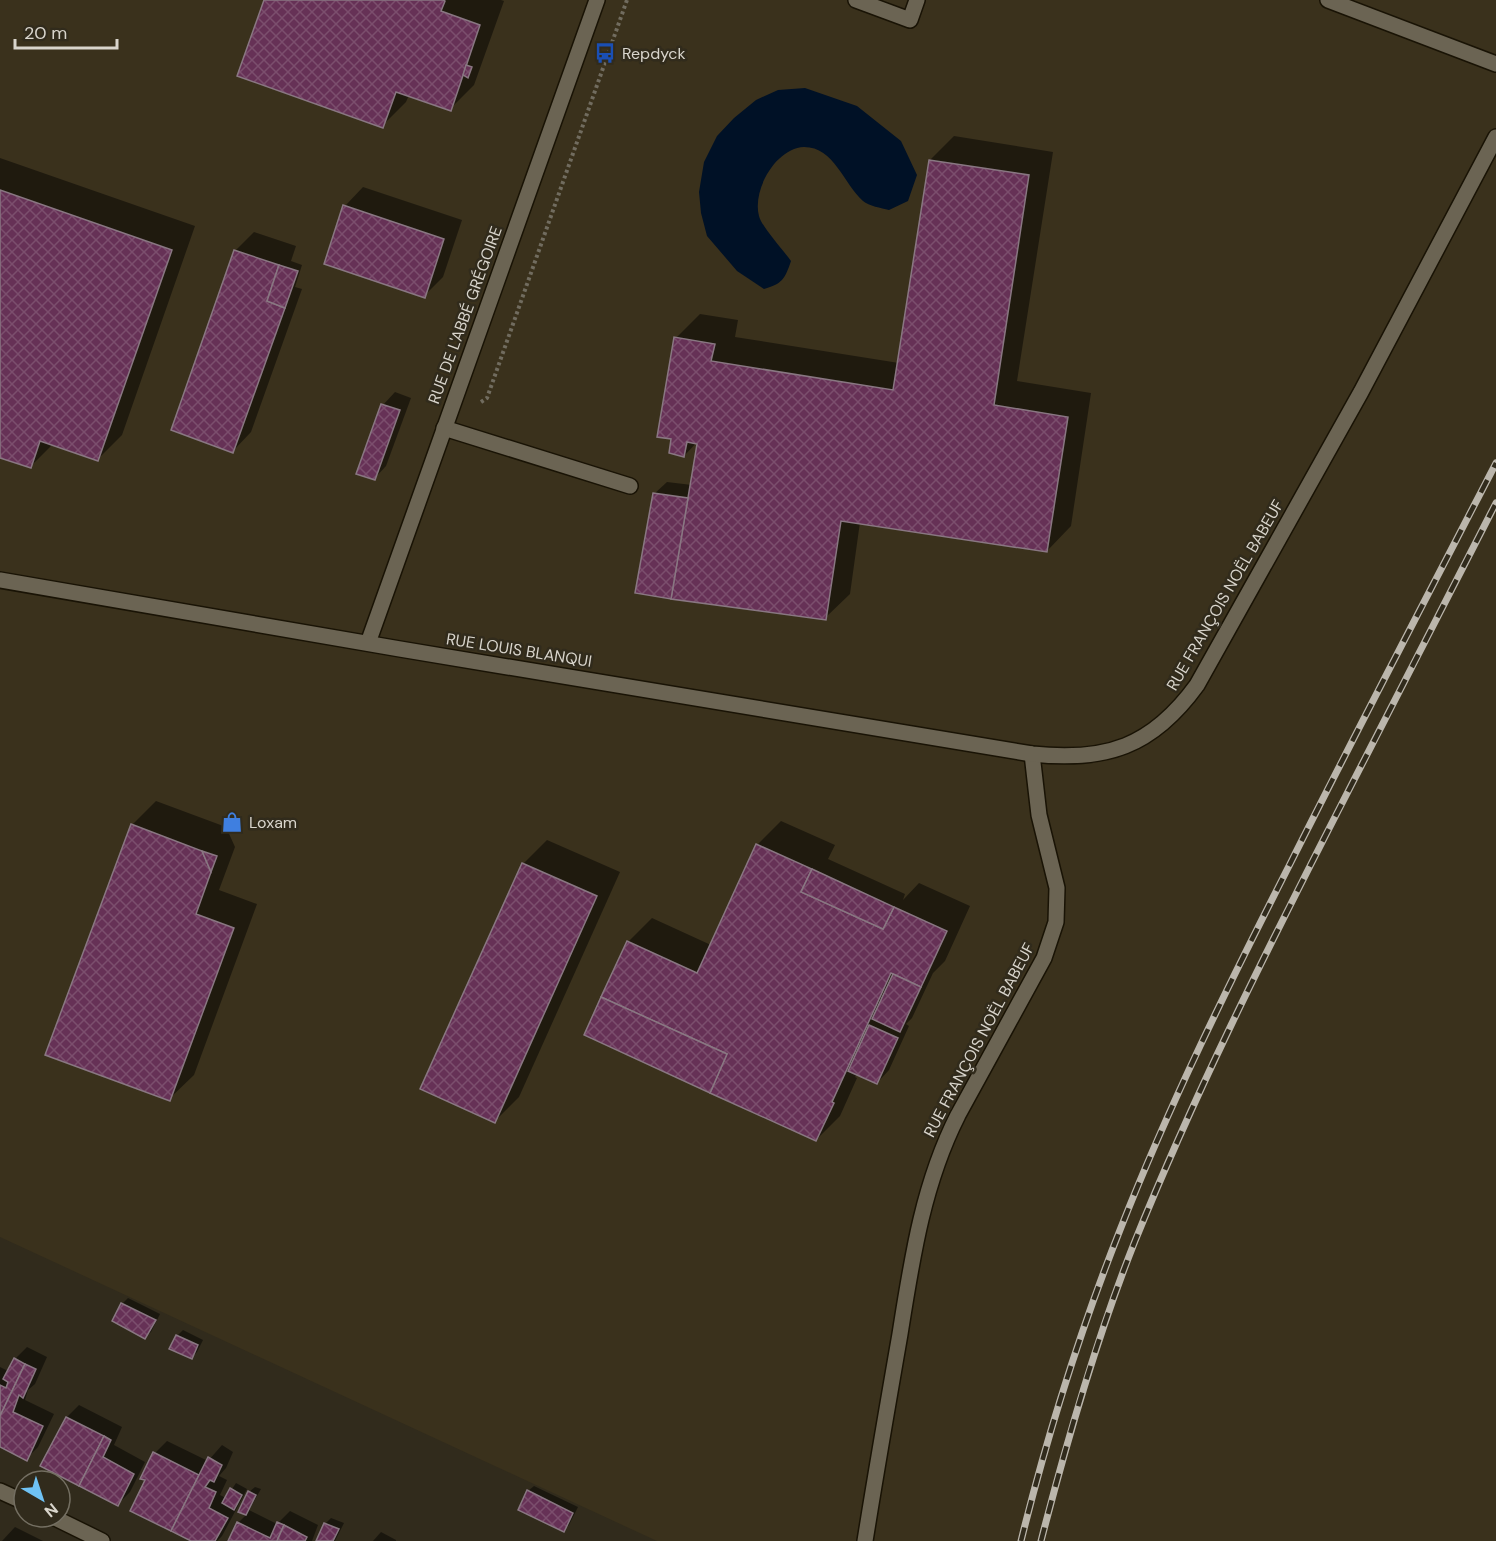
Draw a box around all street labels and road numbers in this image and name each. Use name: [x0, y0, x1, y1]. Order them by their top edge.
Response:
street label: RUE DE L'ABBÉ GRÉGOIRE: [423, 223, 507, 407]
street label: RUE FRANÇOIS NOËL BABEUF: [1162, 495, 1289, 694]
street label: RUE LOUIS BLANQUI: [445, 628, 593, 672]
street label: RUE FRANÇOIS NOËL BABEUF: [919, 939, 1039, 1141]

